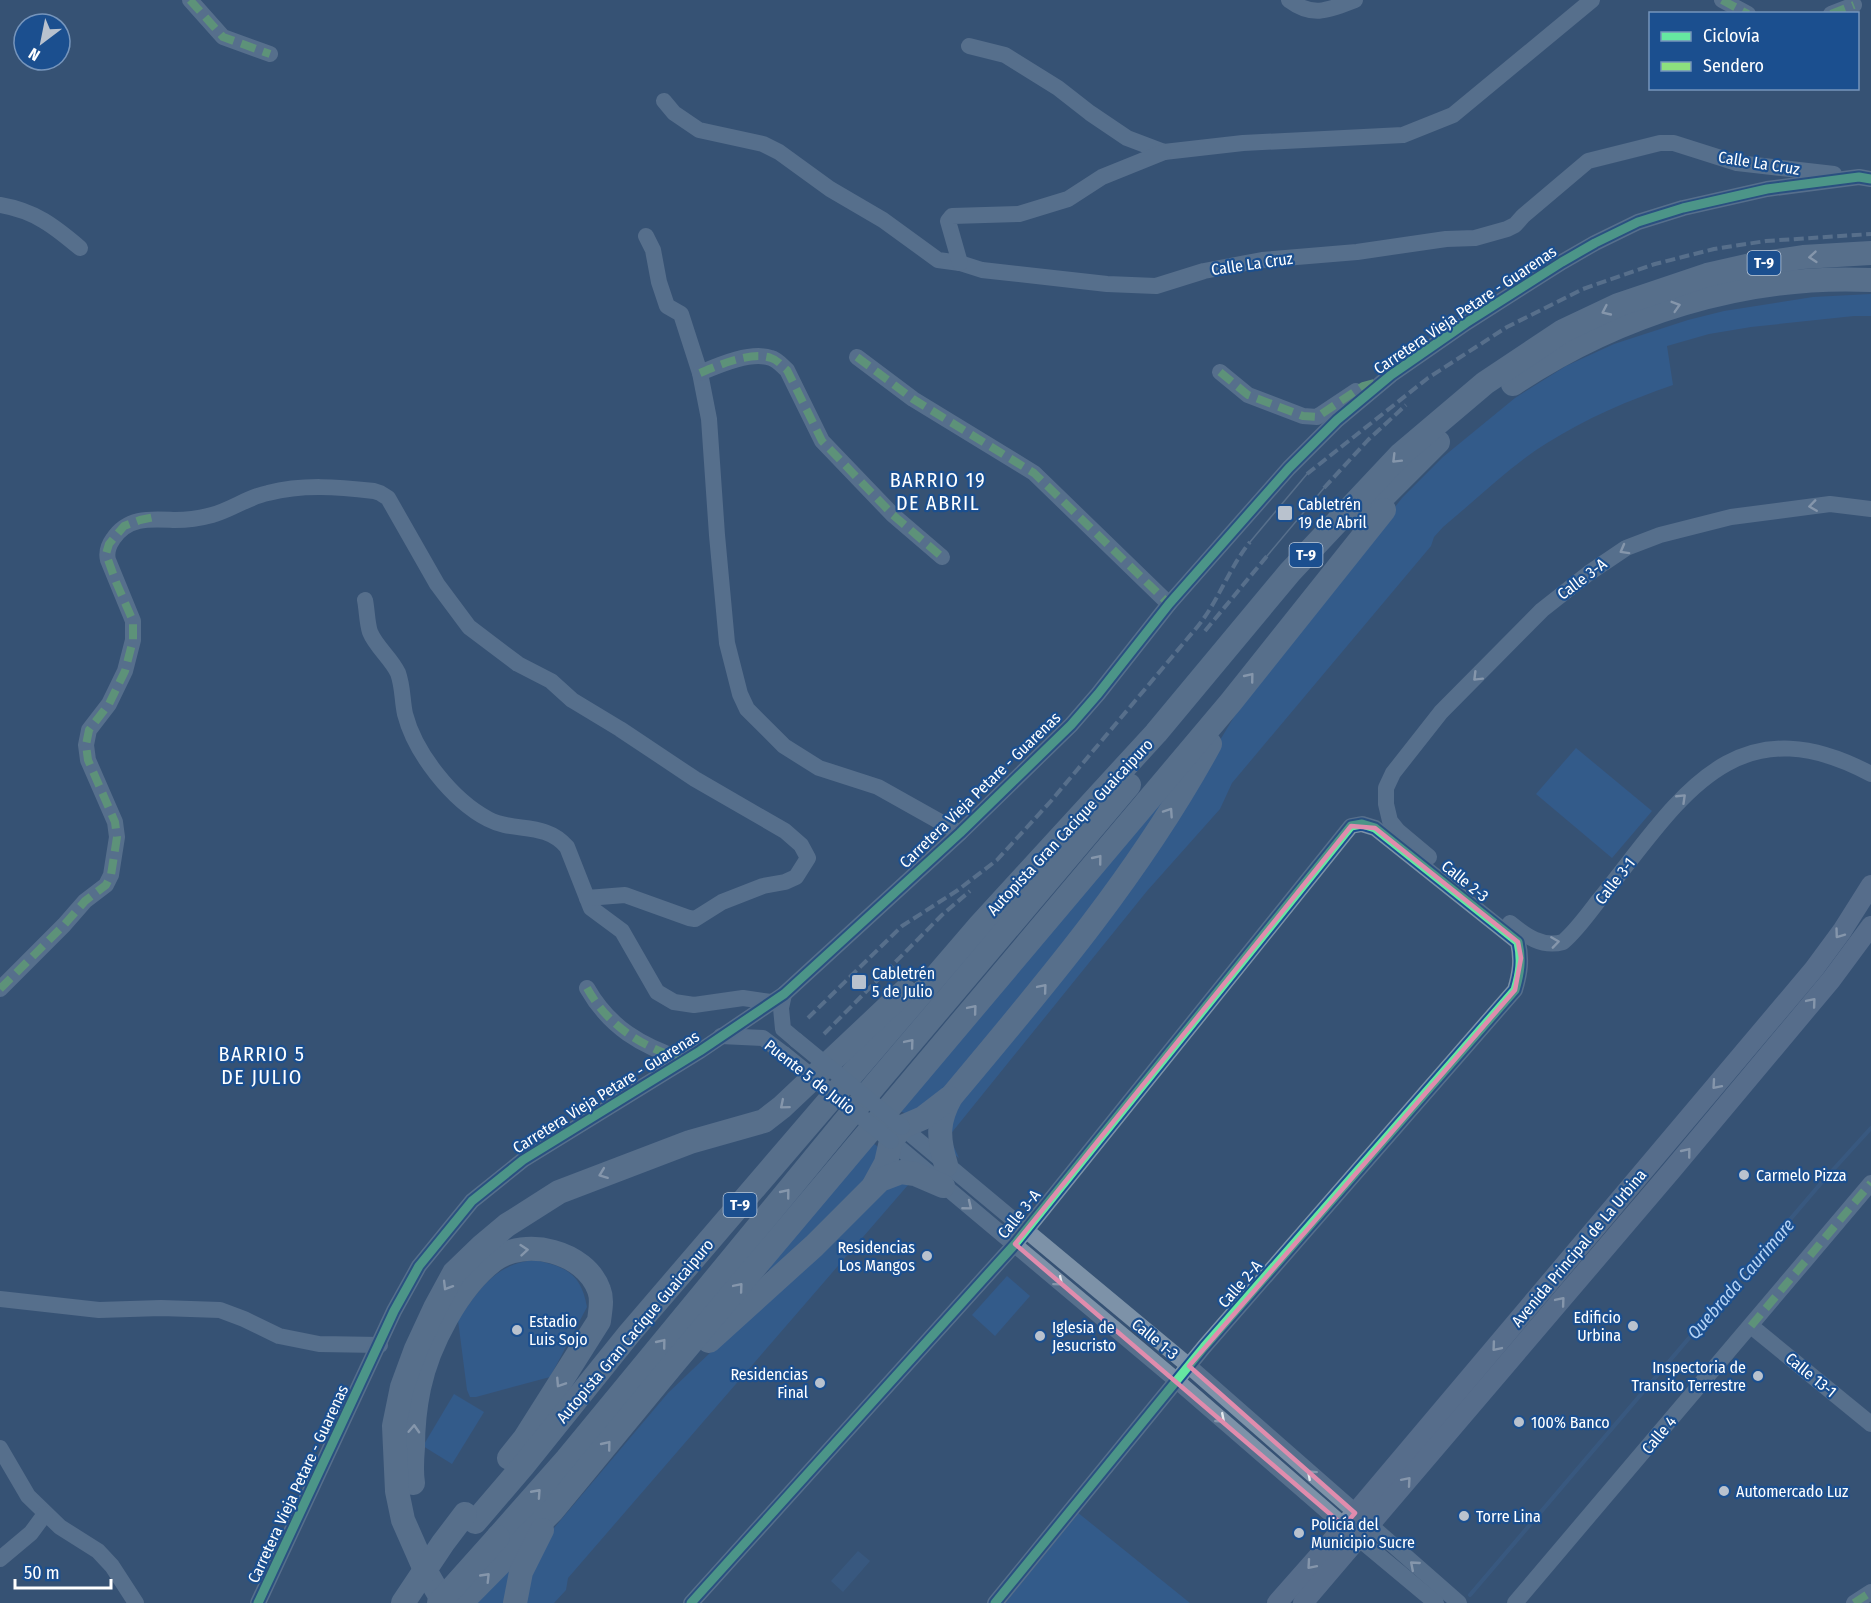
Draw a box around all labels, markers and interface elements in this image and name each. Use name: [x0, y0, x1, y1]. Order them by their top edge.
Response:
north arrow: [12, 12, 72, 72]
legend: [1649, 12, 1859, 90]
text: Ciclovía: [1703, 25, 1760, 47]
text: N: [25, 44, 43, 65]
text: Sendero: [1703, 55, 1764, 77]
street label: Calle La Cruz: [1717, 147, 1801, 179]
street label: Carretera Vieja Petare - Guarenas: [1370, 242, 1560, 378]
street label: Calle La Cruz: [1210, 249, 1294, 279]
one-way arrow: [1808, 250, 1817, 263]
road number: T-9: [1748, 251, 1780, 275]
one-way arrow: [1670, 301, 1681, 313]
one-way arrow: [1602, 304, 1613, 316]
one-way arrow: [1393, 452, 1403, 463]
district label: BARRIO 19 DE ABRIL: [890, 468, 986, 515]
place label: Cabletrén 19 de Abril: [1298, 495, 1367, 532]
one-way arrow: [1808, 500, 1818, 512]
marker: Cabletrén 19 de Abril: [1276, 504, 1294, 522]
road number: T-9: [1290, 543, 1322, 567]
one-way arrow: [1620, 543, 1630, 554]
street label: Calle 3-A: [1553, 554, 1611, 604]
one-way arrow: [1473, 669, 1484, 680]
one-way arrow: [1243, 673, 1254, 684]
street label: Carretera Vieja Petare - Guarenas: [896, 708, 1065, 872]
street label: Autopista Gran Cacique Guaicaipuro: [983, 735, 1157, 919]
one-way arrow: [1674, 795, 1685, 806]
one-way arrow: [1162, 808, 1173, 819]
street label: Calle 3-1: [1591, 854, 1639, 908]
one-way arrow: [1091, 855, 1102, 866]
street label: Calle 2-3: [1438, 856, 1492, 906]
one-way arrow: [1836, 928, 1847, 939]
one-way arrow: [1550, 937, 1560, 949]
place label: Cabletrén 5 de Julio: [872, 964, 935, 1001]
marker: Cabletrén 5 de Julio: [850, 973, 868, 991]
one-way arrow: [1036, 984, 1047, 995]
one-way arrow: [1804, 998, 1815, 1009]
one-way arrow: [966, 1005, 977, 1016]
street label: Carretera Vieja Petare - Guarenas: [509, 1027, 703, 1157]
street label: Puente 5 de Julio: [761, 1036, 859, 1118]
one-way arrow: [903, 1039, 914, 1050]
district label: BARRIO 5 DE JULIO: [219, 1042, 305, 1089]
one-way arrow: [1713, 1078, 1724, 1089]
one-way arrow: [780, 1098, 791, 1109]
one-way arrow: [1679, 1148, 1690, 1159]
street label: Avenida Principal de La Urbina: [1508, 1165, 1651, 1331]
place label: Carmelo Pizza: [1756, 1166, 1847, 1185]
one-way arrow: [598, 1167, 609, 1180]
marker: Carmelo Pizza: [1737, 1168, 1751, 1182]
street label: Calle 3-A: [994, 1185, 1045, 1242]
one-way arrow: [778, 1189, 789, 1200]
road number: T-9: [724, 1193, 756, 1217]
one-way arrow: [961, 1198, 972, 1209]
water label: Quebrada Caurimare: [1683, 1214, 1800, 1344]
street label: Autopista Gran Cacique Guaicaipuro: [552, 1235, 718, 1427]
place label: Residencias Los Mangos: [837, 1238, 915, 1275]
one-way arrow: [520, 1244, 529, 1257]
marker: Residencias Los Mangos: [920, 1249, 934, 1263]
street label: Calle 2-A: [1214, 1256, 1266, 1312]
one-way arrow: [1052, 1274, 1063, 1285]
one-way arrow: [443, 1280, 454, 1290]
one-way arrow: [732, 1283, 743, 1294]
one-way arrow: [1553, 1297, 1564, 1308]
place label: Edificio Urbina: [1574, 1308, 1621, 1345]
place label: Estadio Luis Sojo: [529, 1312, 588, 1349]
street label: Calle 1-3: [1128, 1315, 1182, 1363]
place label: Iglesia de Jesucristo: [1052, 1318, 1116, 1355]
marker: Edificio Urbina: [1626, 1319, 1640, 1333]
marker: Estadio Luis Sojo: [510, 1323, 524, 1337]
marker: Iglesia de Jesucristo: [1033, 1329, 1047, 1343]
one-way arrow: [655, 1339, 666, 1350]
one-way arrow: [1492, 1340, 1503, 1351]
street label: Calle 13-1: [1782, 1349, 1840, 1401]
place label: Inspectoria de Transito Terrestre: [1632, 1358, 1746, 1395]
place label: Residencias Final: [730, 1365, 808, 1402]
marker: Inspectoria de Transito Terrestre: [1751, 1369, 1765, 1383]
marker: Residencias Final: [813, 1376, 827, 1390]
one-way arrow: [556, 1377, 568, 1387]
street label: Carretera Vieja Petare - Guarenas: [244, 1382, 352, 1586]
one-way arrow: [1214, 1412, 1225, 1423]
street label: Calle 4: [1638, 1412, 1680, 1458]
place label: 100% Banco: [1531, 1413, 1610, 1432]
marker: 100% Banco: [1512, 1415, 1526, 1429]
one-way arrow: [407, 1425, 420, 1434]
one-way arrow: [600, 1441, 611, 1452]
one-way arrow: [1307, 1470, 1318, 1481]
one-way arrow: [1400, 1477, 1411, 1488]
place label: Automercado Luz: [1736, 1482, 1848, 1501]
marker: Automercado Luz: [1717, 1484, 1731, 1498]
one-way arrow: [530, 1489, 541, 1500]
place label: Torre Lina: [1476, 1507, 1541, 1526]
marker: Torre Lina: [1457, 1509, 1471, 1523]
place label: Policía del Municipio Sucre: [1311, 1515, 1415, 1552]
marker: Policía del Municipio Sucre: [1292, 1526, 1306, 1540]
scale bar: [15, 1552, 111, 1590]
one-way arrow: [1307, 1558, 1318, 1569]
one-way arrow: [1410, 1561, 1421, 1572]
text: 50 m: [24, 1562, 60, 1584]
one-way arrow: [479, 1573, 490, 1584]

